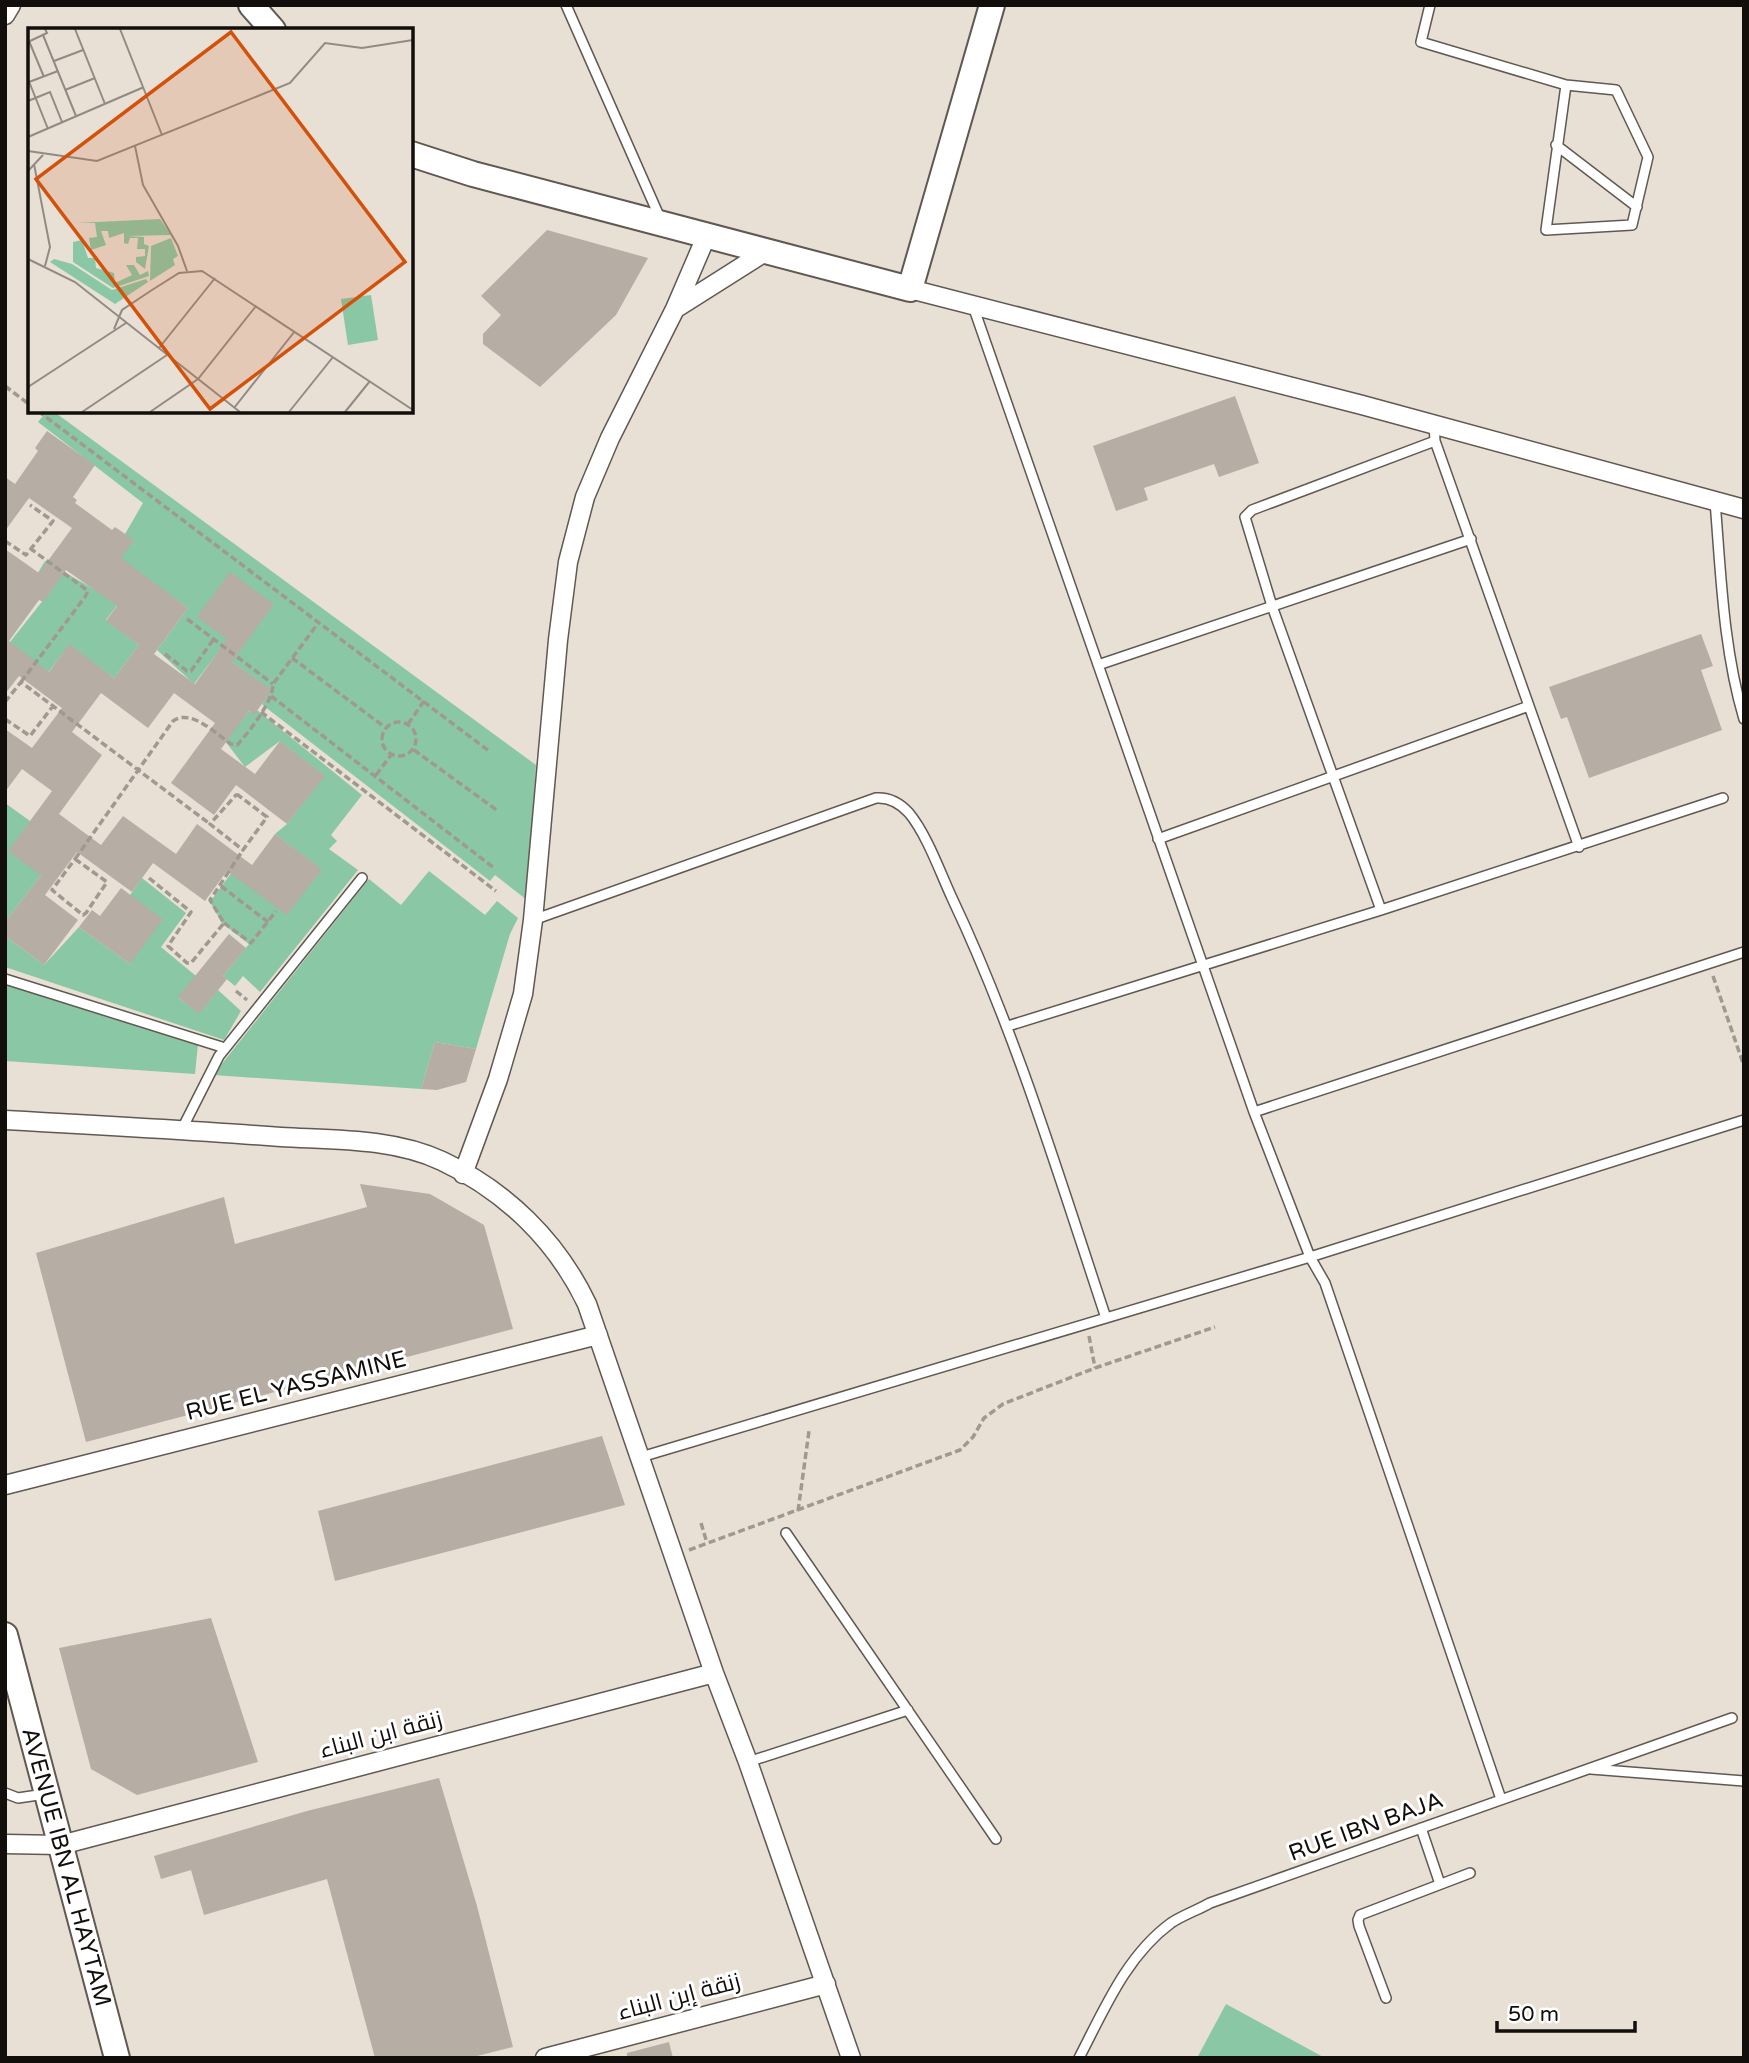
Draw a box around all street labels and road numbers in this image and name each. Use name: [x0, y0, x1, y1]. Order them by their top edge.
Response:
street label: RUE EL YASSAMINE: [183, 1345, 409, 1427]
street label: زنقة ابن البناء: [317, 1705, 445, 1765]
street label: AVENUE IBN AL HAYTAM: [15, 1725, 117, 2009]
street label: RUE IBN BAJA: [1285, 1786, 1447, 1868]
street label: زنقة إبن البناء: [615, 1967, 743, 2027]

